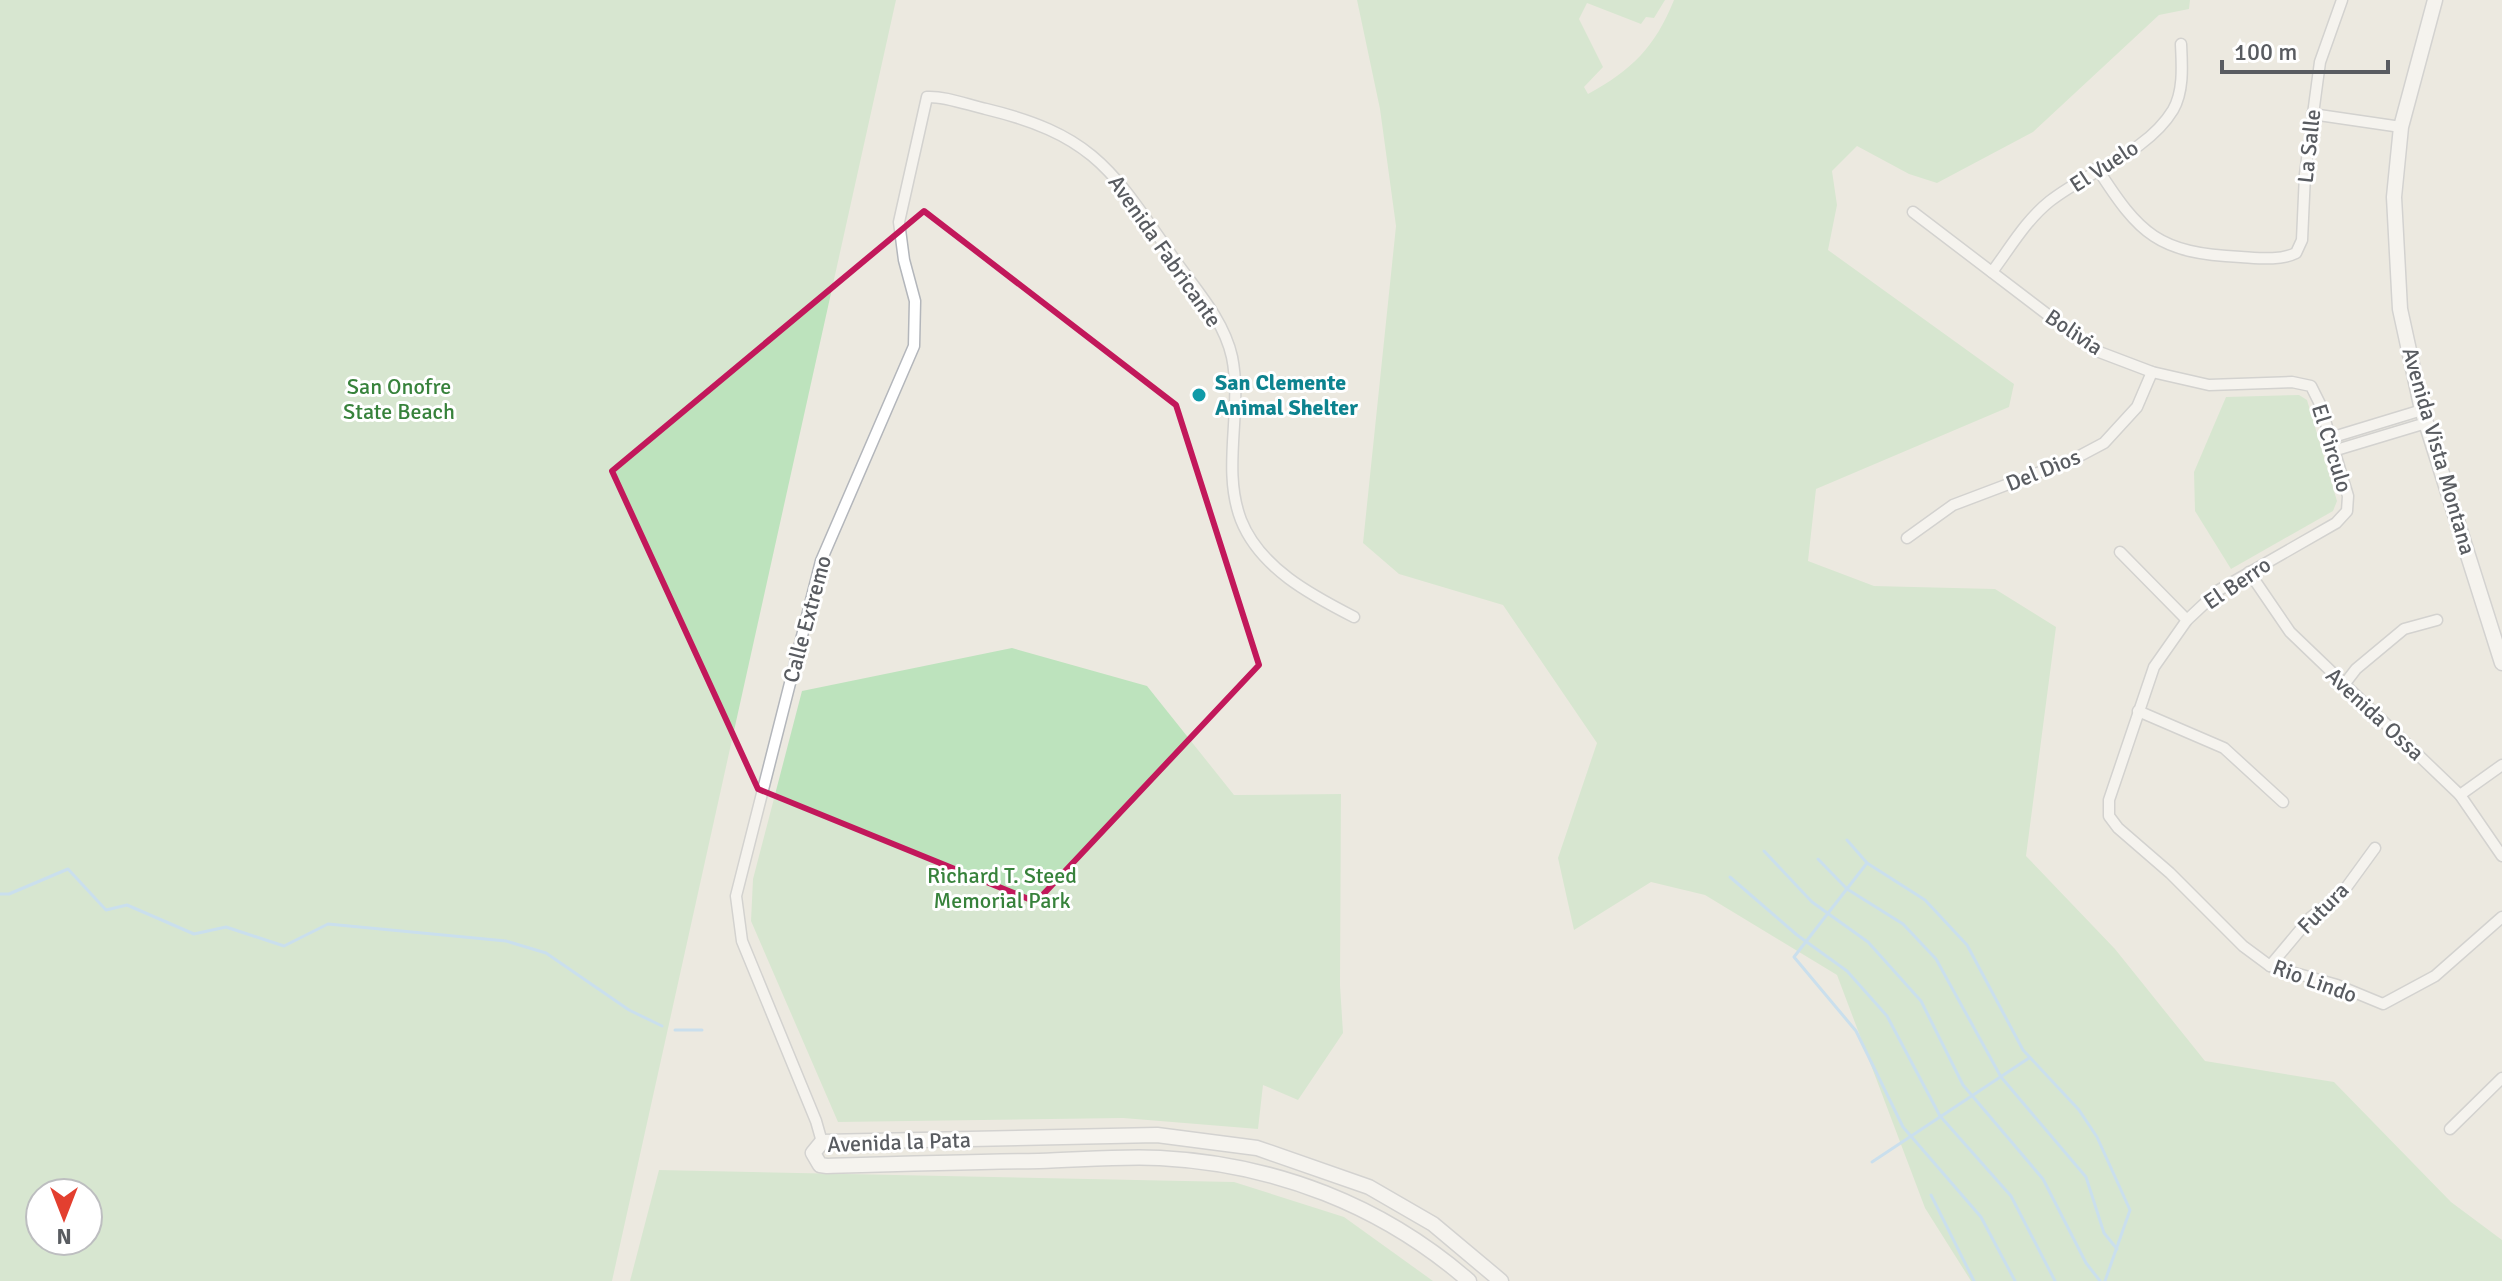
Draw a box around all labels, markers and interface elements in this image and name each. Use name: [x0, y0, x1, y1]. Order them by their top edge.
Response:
scale bar: [2222, 24, 2388, 74]
text: 100 m: [2234, 37, 2297, 67]
street label: La Salle: [2292, 108, 2326, 184]
street label: El Vuelo: [2065, 134, 2143, 198]
street label: Avenida Fabricante: [1102, 170, 1228, 332]
street label: Bolivia: [2040, 303, 2108, 361]
street label: Avenida Vista Montana: [2396, 344, 2482, 558]
place label: San Clemente Animal Shelter: [1215, 369, 1358, 421]
park label: San Onofre State Beach: [343, 373, 455, 425]
marker: San Clemente Animal Shelter: [1190, 386, 1208, 404]
street label: El Circulo: [2306, 401, 2358, 495]
street label: Del Dios: [2002, 443, 2084, 497]
street label: El Berro: [2198, 551, 2276, 615]
street label: Calle Extremo: [777, 552, 837, 686]
street label: Avenida Ossa: [2320, 662, 2430, 766]
park label: Richard T. Steed Memorial Park: [927, 862, 1077, 914]
street label: Futura: [2292, 877, 2354, 939]
street label: Rio Lindo: [2269, 953, 2361, 1009]
street label: Avenida la Pata: [827, 1126, 971, 1158]
north arrow: [24, 1177, 104, 1257]
text: N: [56, 1223, 72, 1250]

